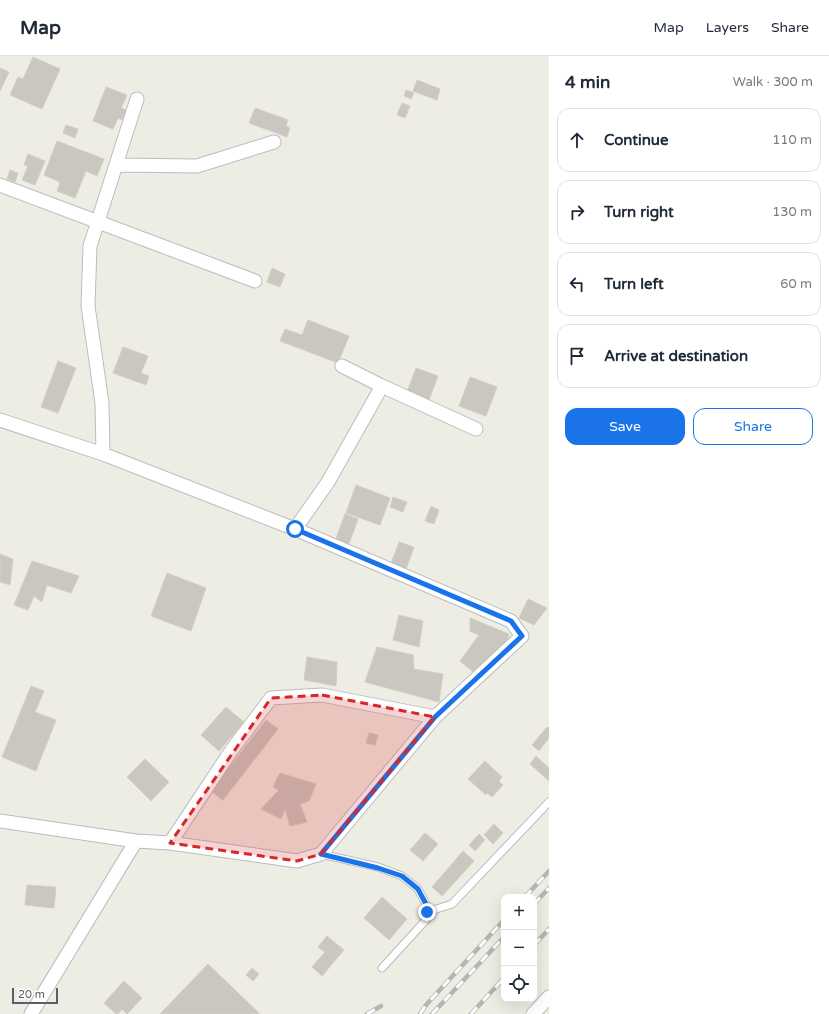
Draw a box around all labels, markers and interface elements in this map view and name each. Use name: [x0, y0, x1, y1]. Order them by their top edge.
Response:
text: Map: [20, 17, 61, 39]
text: Map: [654, 19, 684, 36]
text: Layers: [706, 19, 749, 36]
text: Share: [771, 19, 809, 36]
text: 4 min: [565, 72, 610, 93]
text: Walk · 300 m: [733, 74, 813, 90]
icon: ahead: [566, 129, 588, 151]
text: Continue: [604, 131, 668, 149]
text: 110 m: [772, 132, 812, 148]
icon: right: [566, 201, 588, 223]
text: Turn right: [604, 203, 674, 221]
text: 130 m: [772, 204, 812, 220]
icon: left: [566, 273, 588, 295]
text: Turn left: [604, 275, 664, 293]
text: 60 m: [780, 276, 812, 292]
icon: arrive: [566, 345, 588, 367]
text: Arrive at destination: [604, 347, 748, 365]
button: Save: [565, 408, 685, 445]
button: Share: [693, 408, 813, 445]
route start: [286, 520, 304, 538]
map controls: [501, 894, 537, 1002]
button: +: [501, 894, 537, 930]
route end: [418, 903, 436, 921]
button: −: [501, 930, 537, 966]
button: locate: [501, 966, 537, 1002]
scale bar: [12, 986, 58, 1005]
text: 20 m: [18, 988, 45, 1001]

